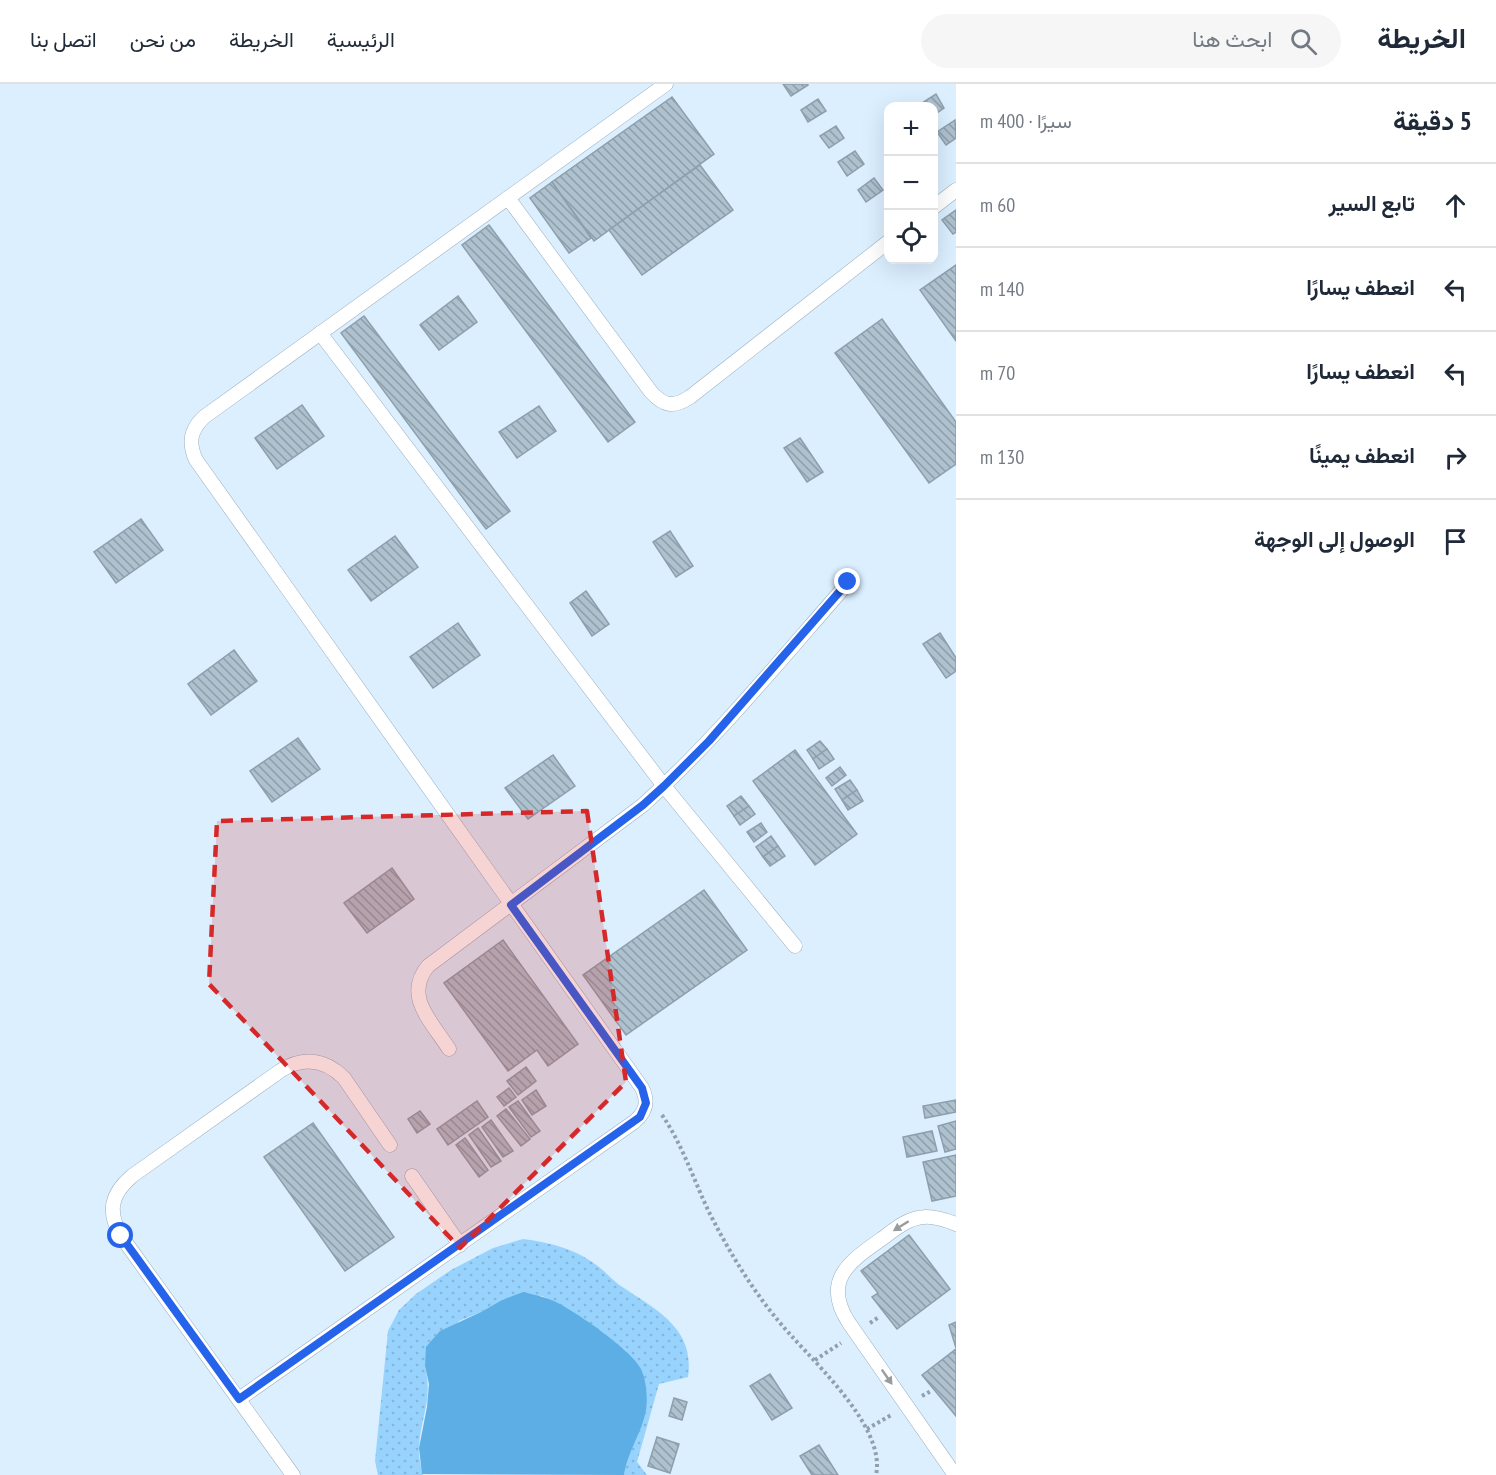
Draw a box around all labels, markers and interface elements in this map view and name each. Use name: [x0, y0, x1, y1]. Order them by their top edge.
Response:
search box: [921, 14, 1341, 68]
text: الخريطة: [1377, 19, 1466, 56]
text: ابحث هنا: [1192, 25, 1272, 53]
icon: search: [1287, 25, 1320, 58]
text: اتصل بنا: [30, 26, 97, 53]
text: من نحن: [130, 26, 196, 53]
text: الخريطة: [229, 26, 294, 53]
text: الرئيسية: [327, 26, 395, 53]
map controls: [884, 102, 938, 264]
button: +: [884, 102, 938, 156]
text: 5 دقيقة: [1393, 104, 1472, 137]
text: سيرًا · 400 m: [980, 108, 1072, 134]
button: −: [884, 156, 938, 210]
text: تابع السير: [1328, 189, 1415, 217]
icon: ahead: [1439, 189, 1472, 222]
text: 60 m: [980, 192, 1015, 218]
button: locate: [884, 210, 938, 264]
text: انعطف يسارًا: [1306, 273, 1415, 301]
icon: left: [1439, 273, 1472, 306]
text: 140 m: [980, 276, 1024, 302]
text: انعطف يسارًا: [1306, 357, 1415, 385]
icon: left: [1439, 357, 1472, 390]
text: 70 m: [980, 360, 1015, 386]
text: انعطف يمينًا: [1309, 441, 1415, 469]
icon: right: [1439, 441, 1472, 474]
text: 130 m: [980, 444, 1024, 470]
text: الوصول إلى الوجهة: [1254, 525, 1415, 553]
icon: arrive: [1439, 525, 1472, 558]
route end: [834, 568, 860, 594]
one-way arrow: [893, 1221, 909, 1232]
route start: [107, 1222, 133, 1248]
one-way arrow: [881, 1369, 892, 1385]

